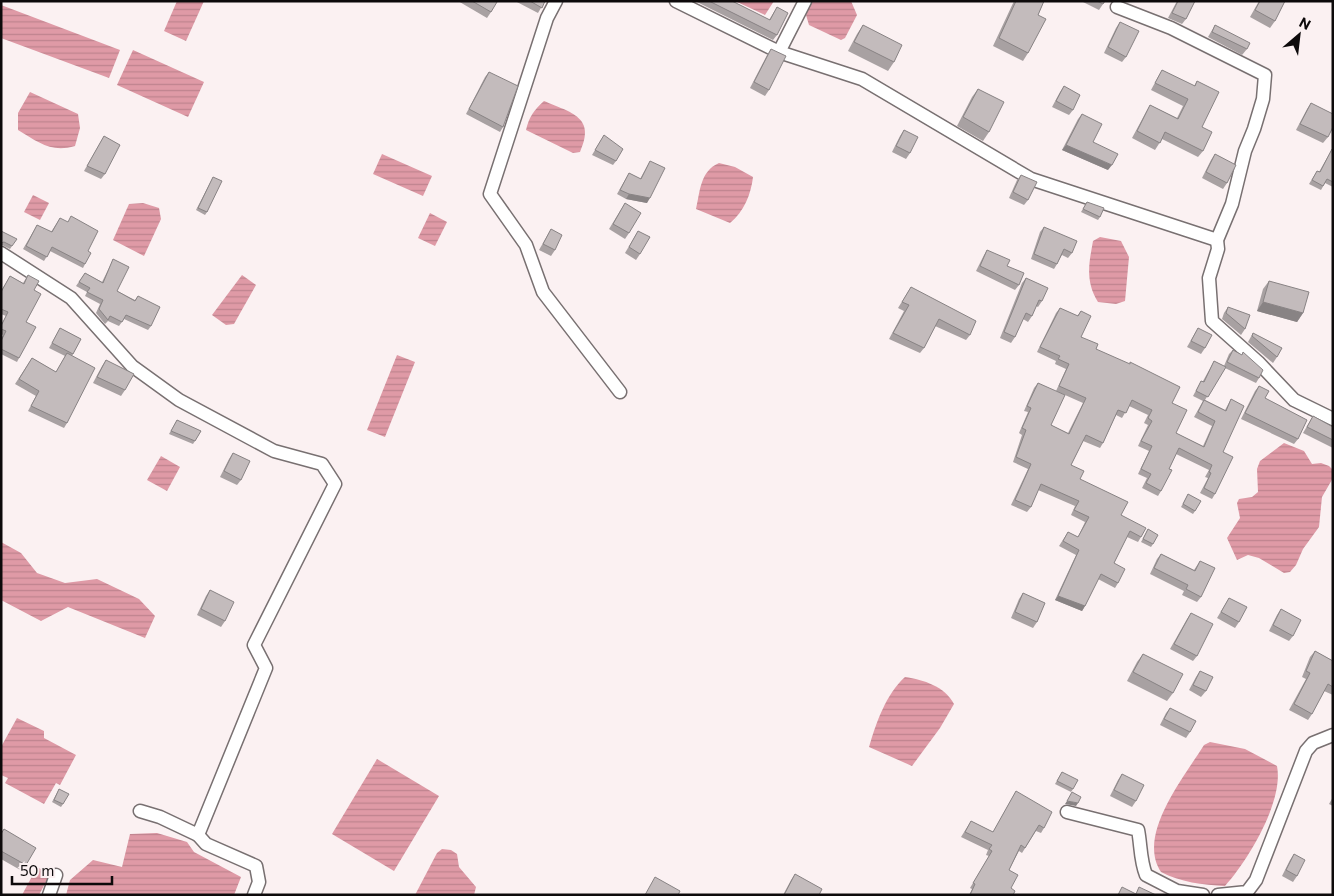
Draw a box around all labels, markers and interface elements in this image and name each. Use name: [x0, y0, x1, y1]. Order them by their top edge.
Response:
north arrow: [1274, 10, 1324, 60]
text: N: [1297, 13, 1314, 33]
scale bar: [12, 854, 112, 886]
text: 50 m: [20, 861, 54, 879]

